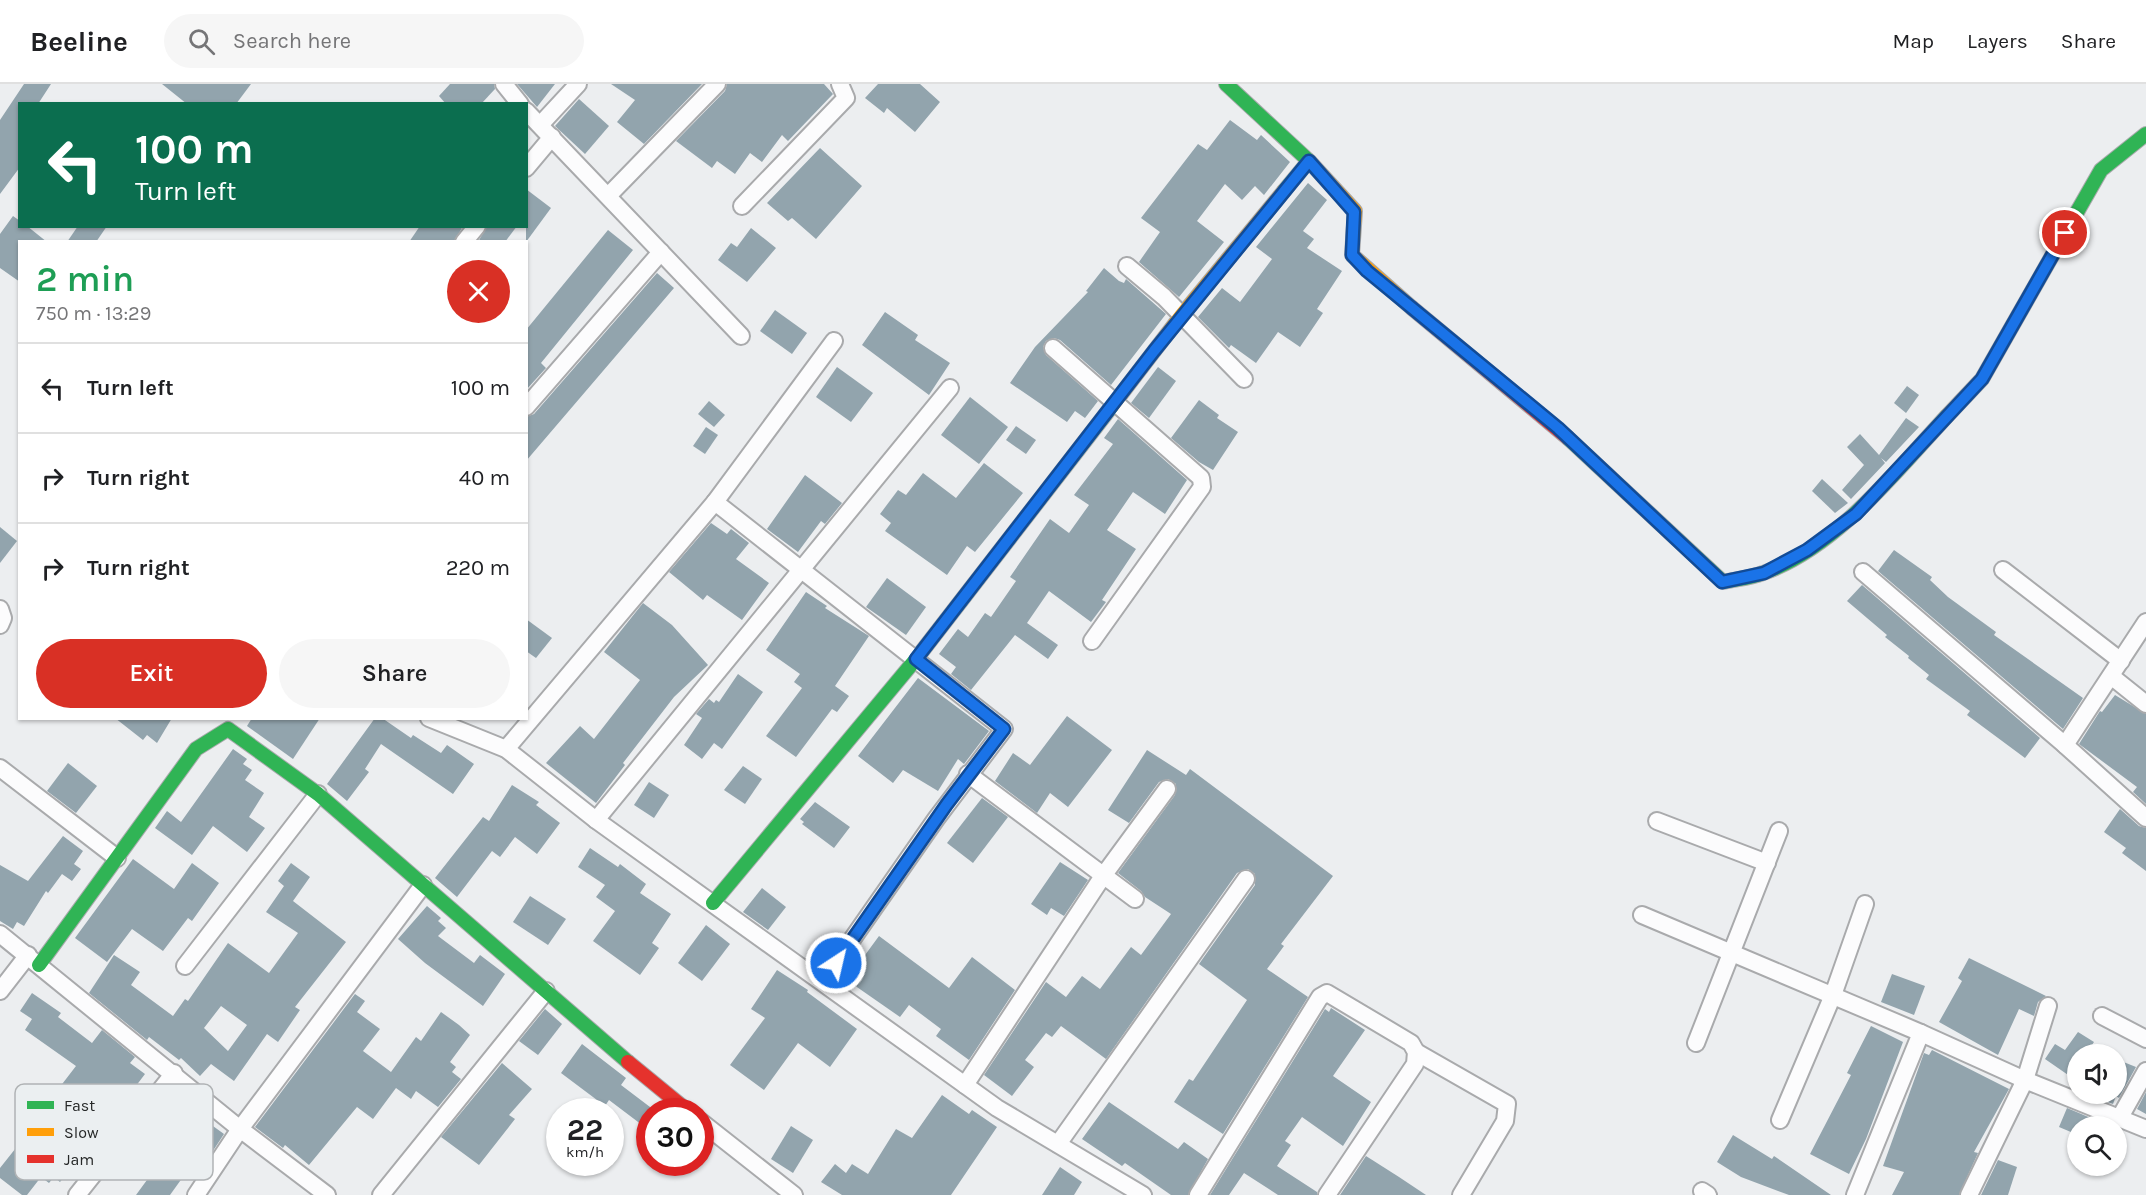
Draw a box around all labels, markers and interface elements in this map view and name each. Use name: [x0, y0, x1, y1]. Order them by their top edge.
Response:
search box: [164, 14, 584, 68]
text: Beeline: [30, 25, 128, 58]
icon: search: [185, 25, 218, 58]
text: Search here: [233, 28, 351, 54]
text: Map: [1892, 29, 1934, 53]
text: Layers: [1967, 29, 2028, 53]
text: Share: [2061, 29, 2116, 53]
text: 100 m: [135, 124, 254, 174]
icon: left: [36, 126, 114, 204]
text: Turn left: [135, 175, 236, 207]
pin: [2039, 207, 2090, 258]
icon: arrive: [2048, 216, 2081, 249]
text: 2 min: [36, 258, 134, 300]
button: close: [447, 260, 510, 323]
text: 750 m · 13:29: [36, 302, 151, 325]
icon: left: [36, 372, 69, 405]
text: Turn left: [87, 375, 174, 401]
text: 100 m: [451, 375, 510, 401]
icon: right: [36, 462, 69, 495]
text: Turn right: [87, 465, 190, 491]
text: 40 m: [459, 465, 510, 491]
icon: right: [36, 552, 69, 585]
text: Turn right: [87, 555, 190, 581]
text: 220 m: [446, 555, 510, 581]
button: Exit: [36, 639, 267, 708]
button: Share: [279, 639, 510, 708]
position arrow: [804, 931, 868, 995]
map controls: [2067, 1044, 2127, 1176]
button: sound: [2067, 1044, 2127, 1104]
legend: [15, 1084, 213, 1180]
text: Fast: [64, 1096, 95, 1115]
speed limit sign: 30: [636, 1098, 714, 1176]
text: 22: [567, 1112, 603, 1148]
button: search: [2067, 1116, 2127, 1176]
text: Slow: [64, 1123, 99, 1142]
text: km/h: [566, 1143, 604, 1161]
text: Jam: [64, 1150, 94, 1169]

